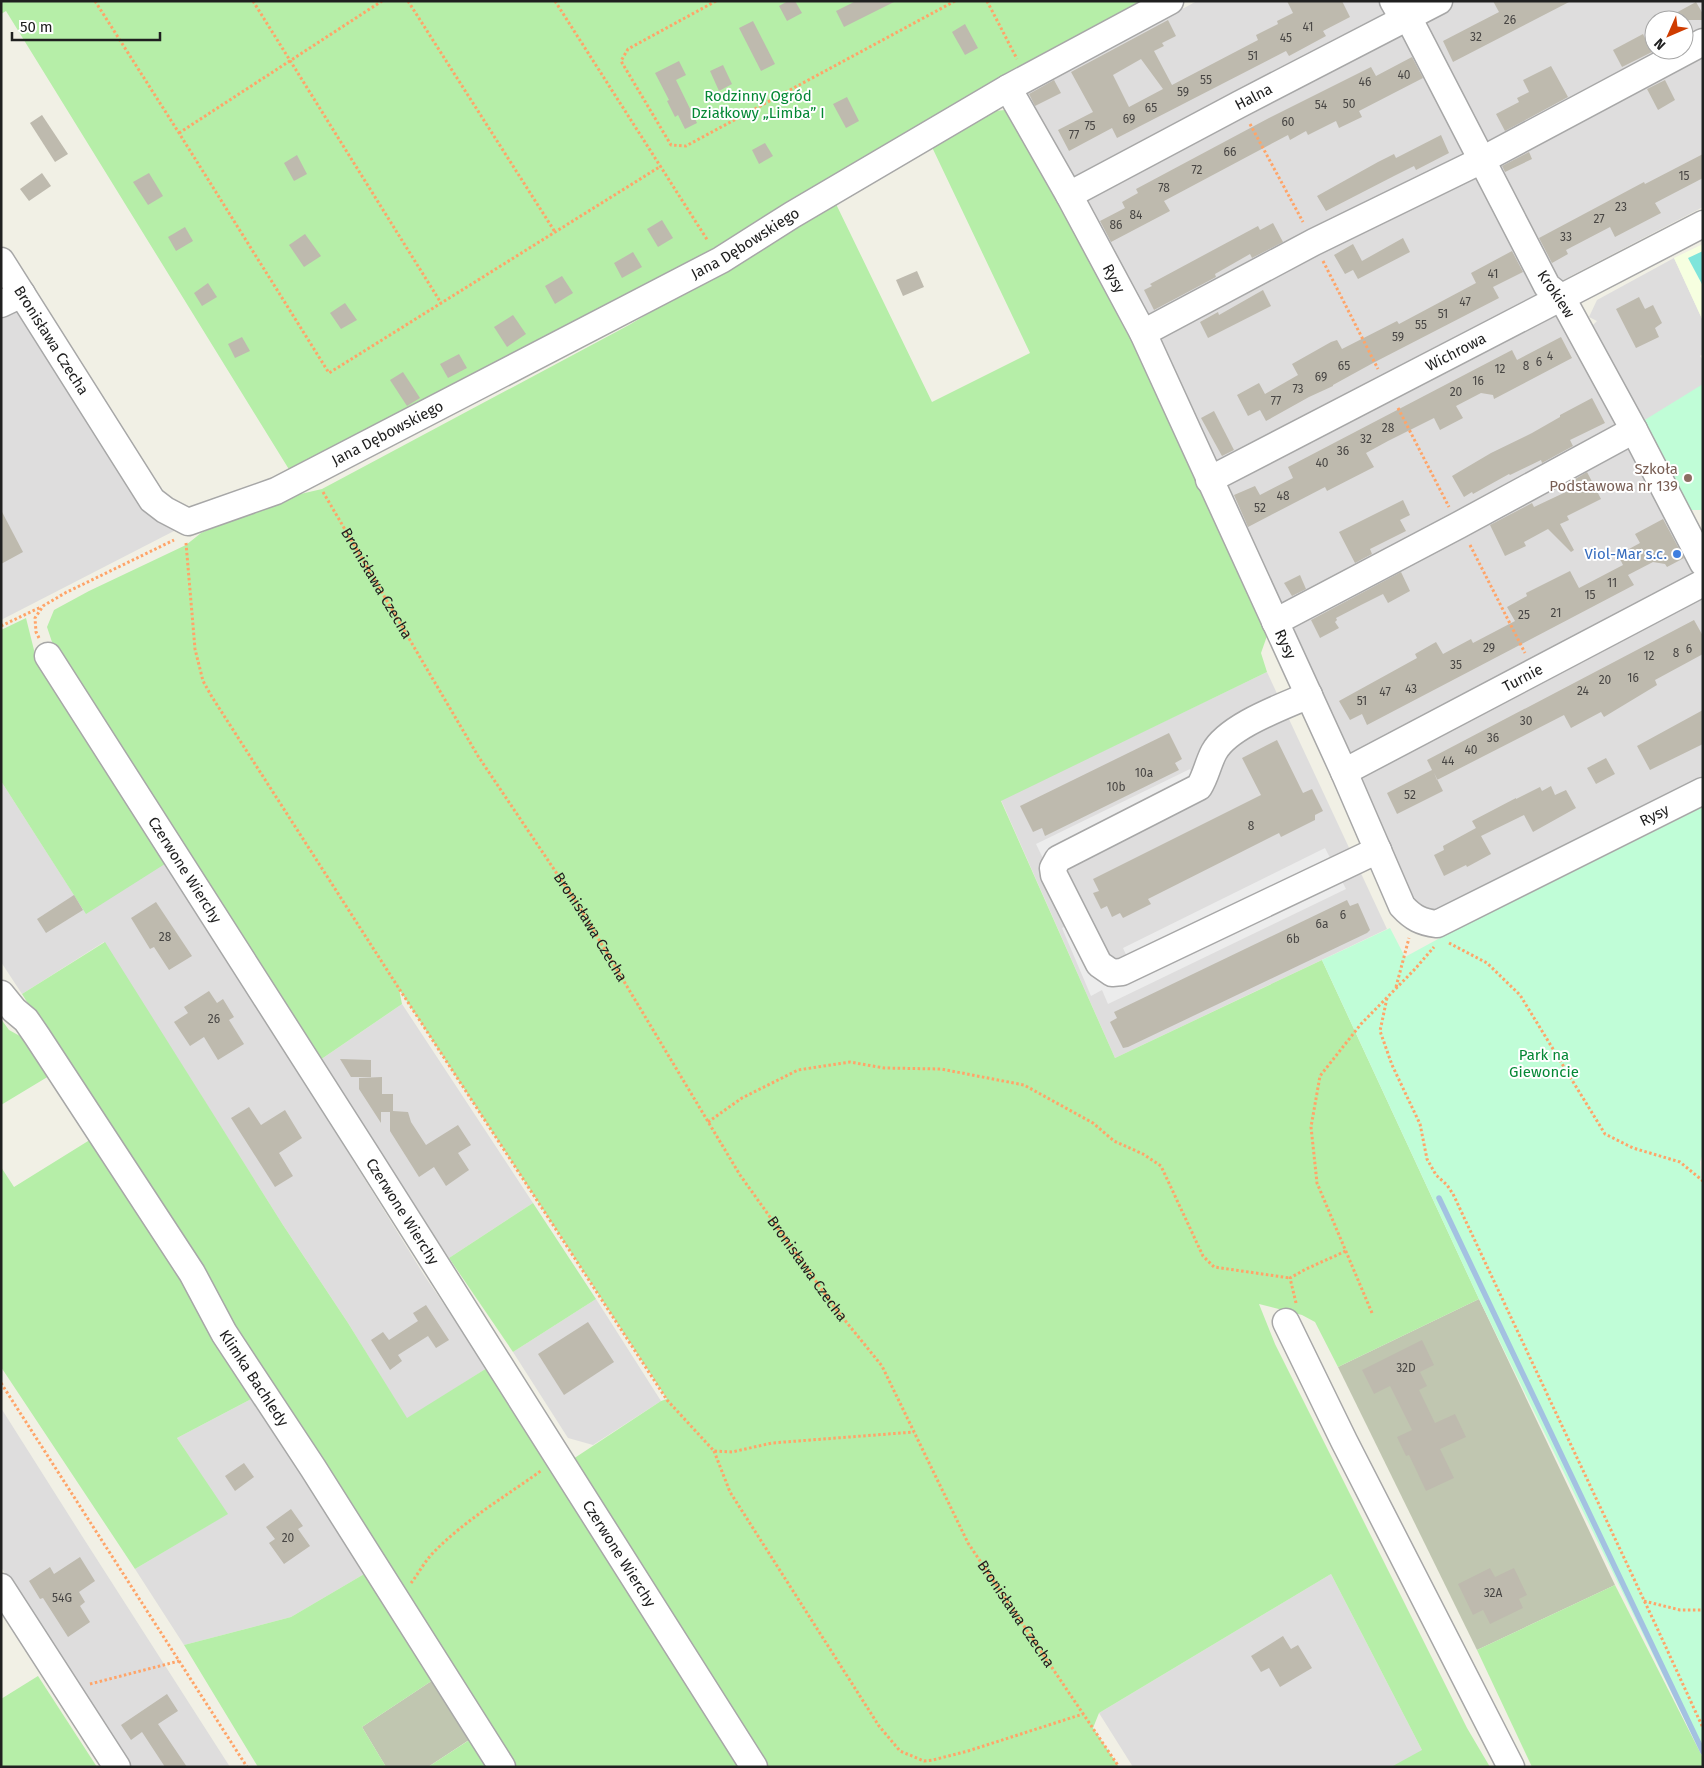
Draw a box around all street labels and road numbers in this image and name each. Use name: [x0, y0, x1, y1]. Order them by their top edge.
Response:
street label: Halna: [1232, 80, 1275, 114]
street label: Jana Dębowskiego: [688, 204, 803, 283]
street label: Rysy: [1099, 261, 1129, 297]
street label: Krokiew: [1534, 267, 1579, 322]
street label: Bronisława Czecha: [10, 283, 92, 398]
street label: Wichrowa: [1423, 329, 1489, 375]
street label: Jana Dębowskiego: [329, 397, 446, 470]
street label: Bronisława Czecha: [337, 525, 416, 642]
street label: Rysy: [1271, 627, 1300, 662]
street label: Turnie: [1500, 660, 1546, 696]
street label: Rysy: [1637, 800, 1673, 830]
street label: Czerwone Wierchy: [144, 814, 226, 927]
street label: Bronisława Czecha: [550, 869, 631, 985]
street label: Czerwone Wierchy: [362, 1155, 443, 1269]
street label: Bronisława Czecha: [763, 1213, 851, 1325]
street label: Klimka Bachledy: [215, 1326, 293, 1430]
street label: Czerwone Wierchy: [579, 1497, 660, 1611]
street label: Bronisława Czecha: [973, 1557, 1058, 1671]

